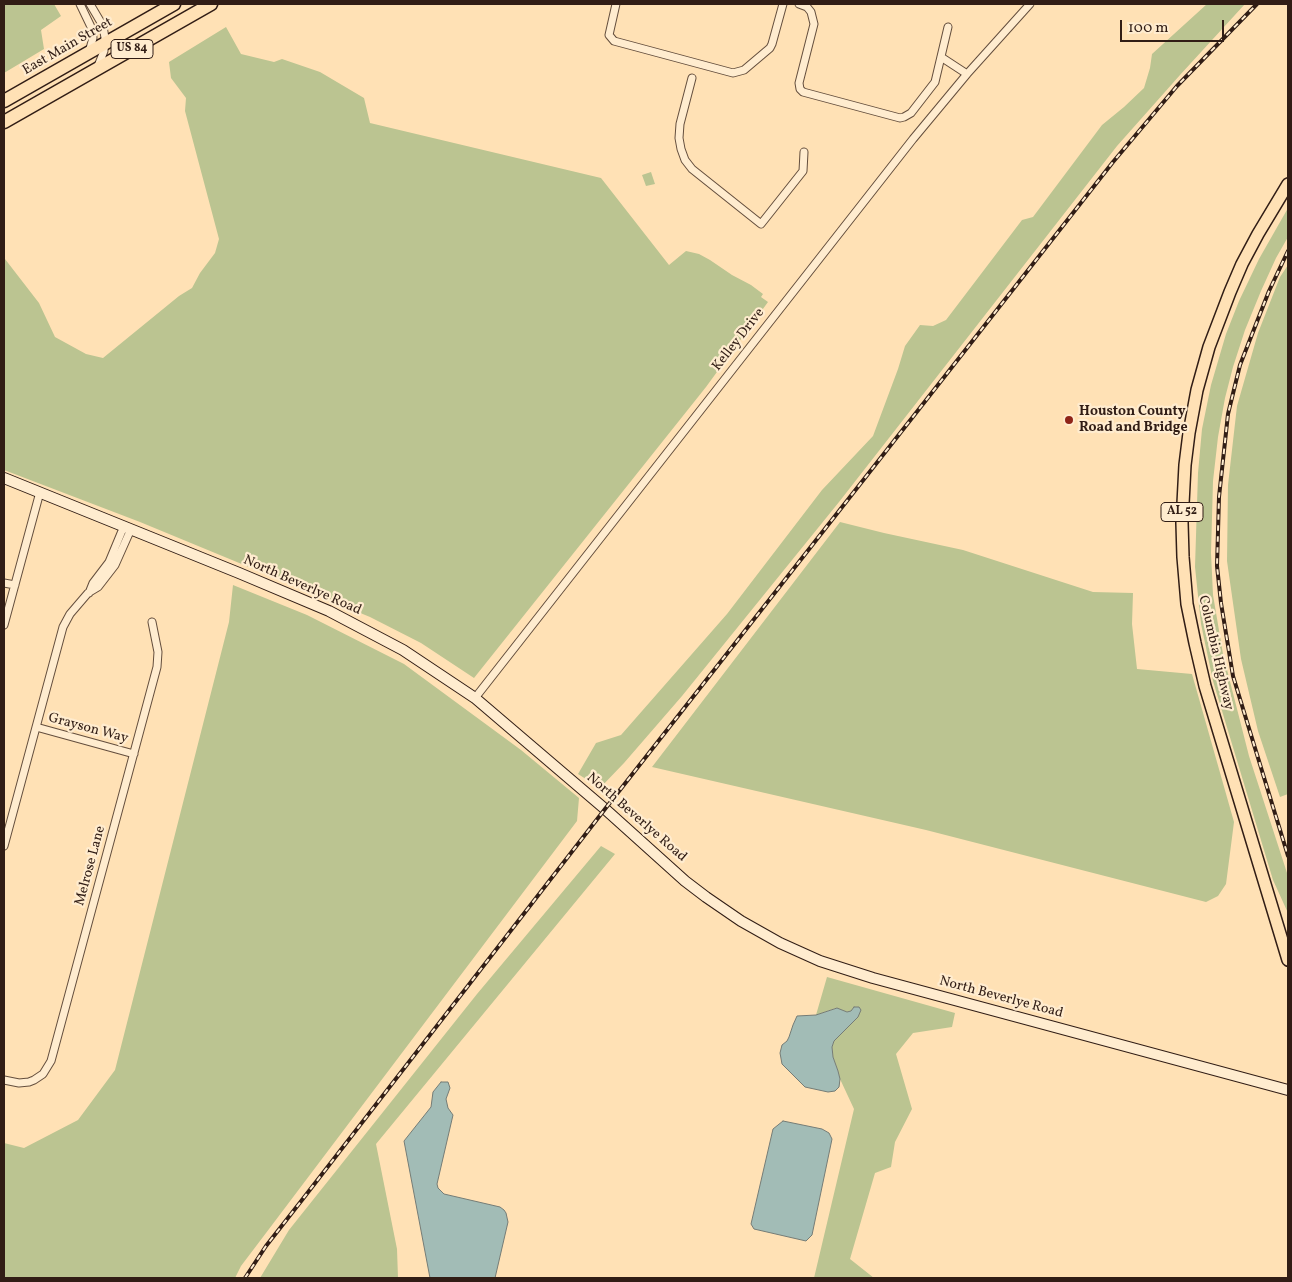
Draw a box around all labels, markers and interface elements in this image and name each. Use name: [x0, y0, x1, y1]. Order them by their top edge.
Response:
scale bar: [1122, 10, 1226, 42]
street label: East Main Street: [20, 14, 116, 80]
text: 100 m: [1128, 18, 1168, 39]
road number: US 84: [111, 40, 153, 59]
street label: Kelley Drive: [709, 305, 769, 375]
place label: Houston County Road and Bridge: [1079, 404, 1188, 437]
marker: Houston County Road and Bridge: [1063, 414, 1075, 426]
road number: AL 52: [1161, 502, 1203, 522]
street label: North Beverlye Road: [240, 552, 364, 620]
street label: Columbia Highway: [1194, 594, 1236, 712]
street label: Grayson Way: [46, 710, 130, 748]
street label: North Beverlye Road: [582, 770, 690, 866]
street label: Melrose Lane: [72, 824, 110, 908]
street label: North Beverlye Road: [937, 973, 1065, 1023]

